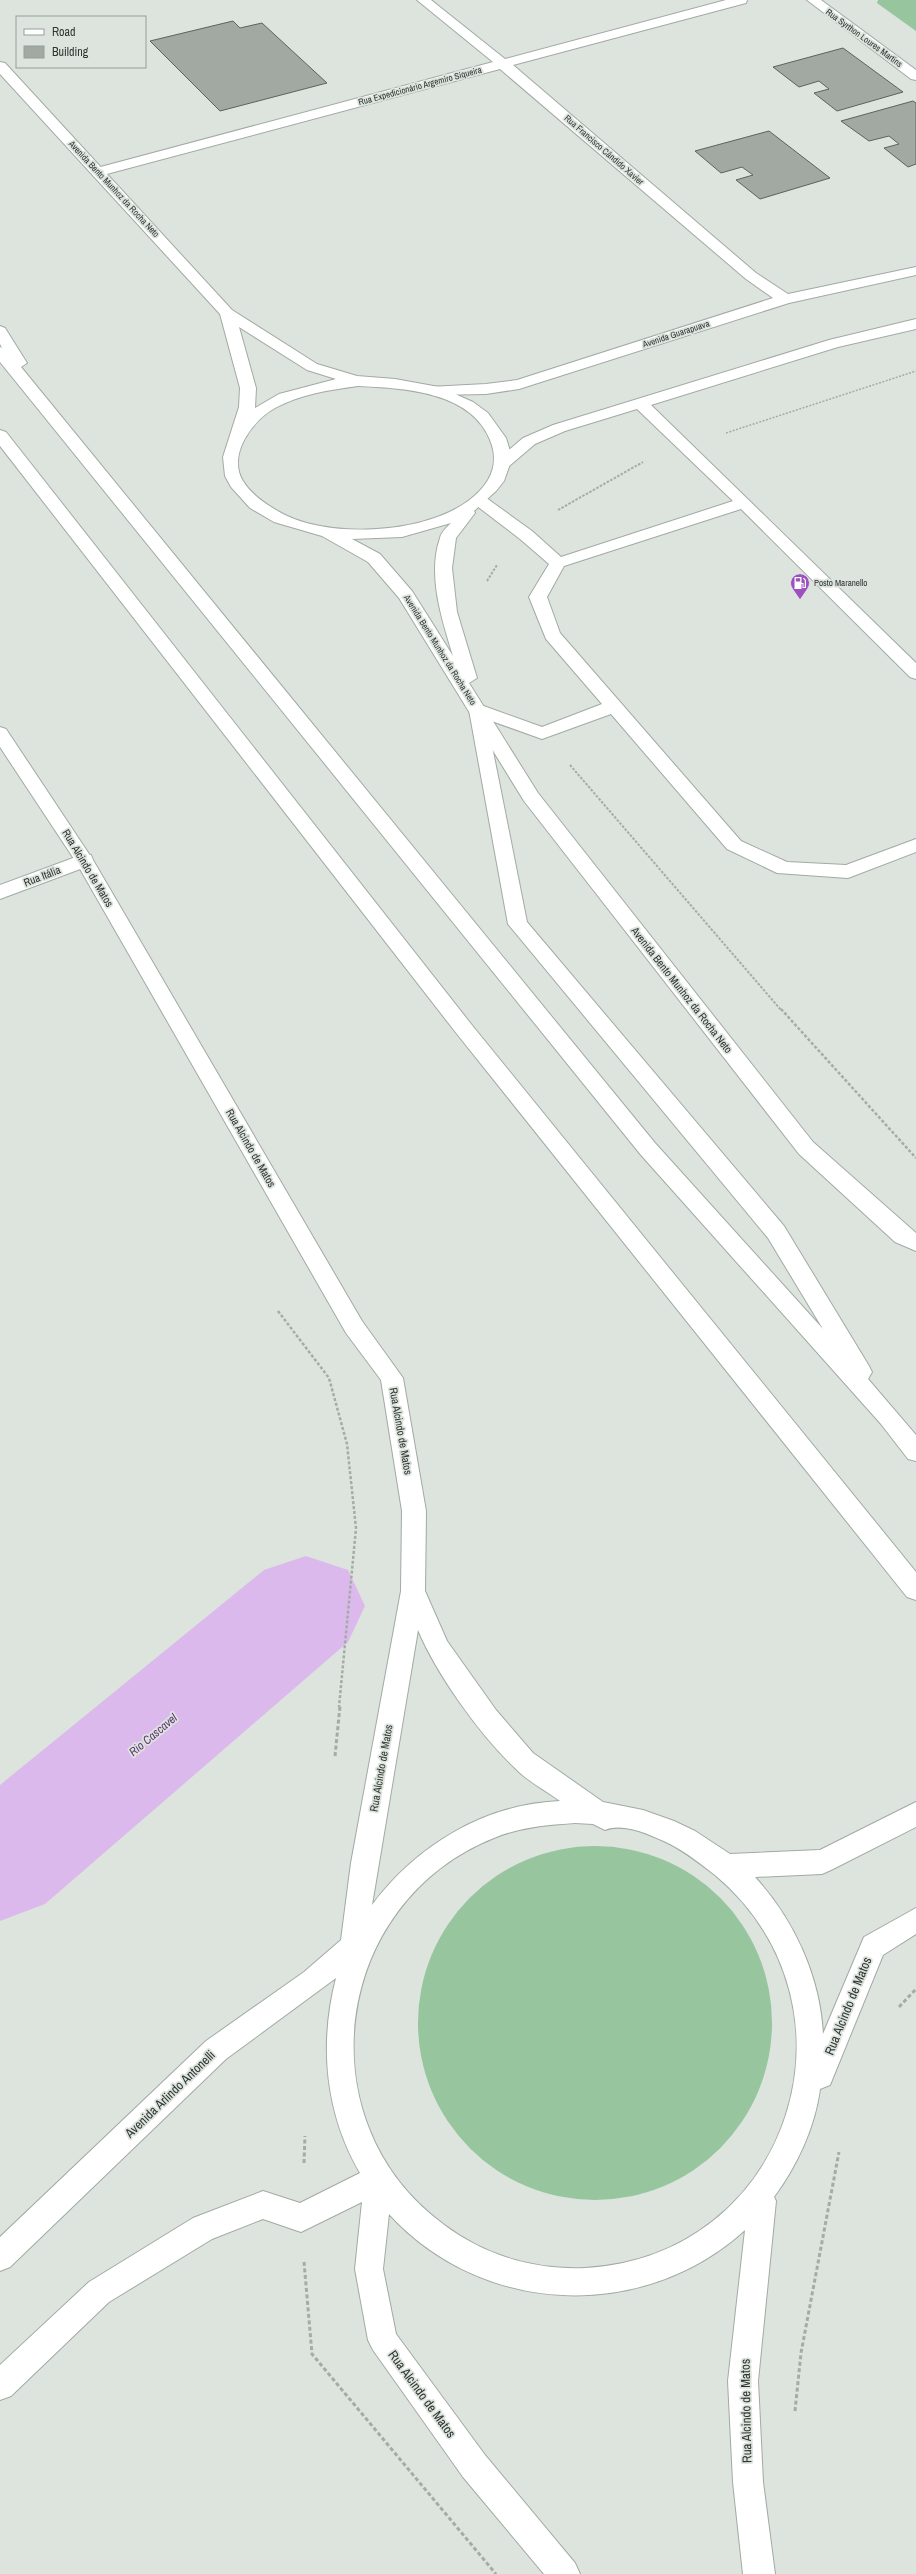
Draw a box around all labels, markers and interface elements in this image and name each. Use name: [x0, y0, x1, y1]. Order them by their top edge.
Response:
street label: Rua Syrthon Loures Martins: [823, 6, 905, 70]
legend: [16, 16, 146, 68]
text: Road: [52, 24, 76, 40]
text: Building: [52, 44, 89, 60]
street label: Rua Expedicionário Argemiro Siqueira: [357, 64, 483, 108]
street label: Rua Francisco Cândido Xavier: [562, 112, 647, 188]
street label: Avenida Bento Munhoz da Rocha Neto: [65, 137, 162, 240]
street label: Avenida Guarapuava: [640, 318, 711, 351]
fuel station icon: Posto Maranello: [789, 572, 811, 600]
place label: Posto Maranello: [814, 577, 867, 589]
street label: Avenida Bento Munhoz da Rocha Neto: [400, 592, 479, 707]
street label: Rua Alcindo de Matos: [59, 827, 117, 910]
street label: Rua Itália: [21, 863, 63, 889]
street label: Avenida Bento Munhoz da Rocha Neto: [628, 923, 736, 1056]
street label: Rua Alcindo de Matos: [223, 1106, 279, 1190]
street label: Rua Alcindo de Matos: [386, 1386, 416, 1476]
water label: Rio Cascavel: [125, 1710, 181, 1760]
street label: Rua Alcindo de Matos: [366, 1723, 396, 1813]
street label: Rua Alcindo de Matos: [821, 1954, 875, 2058]
street label: Avenida Arlindo Antonelli: [121, 2047, 219, 2142]
street label: Rua Alcindo de Matos: [384, 2347, 460, 2441]
street label: Rua Alcindo de Matos: [737, 2359, 755, 2463]

